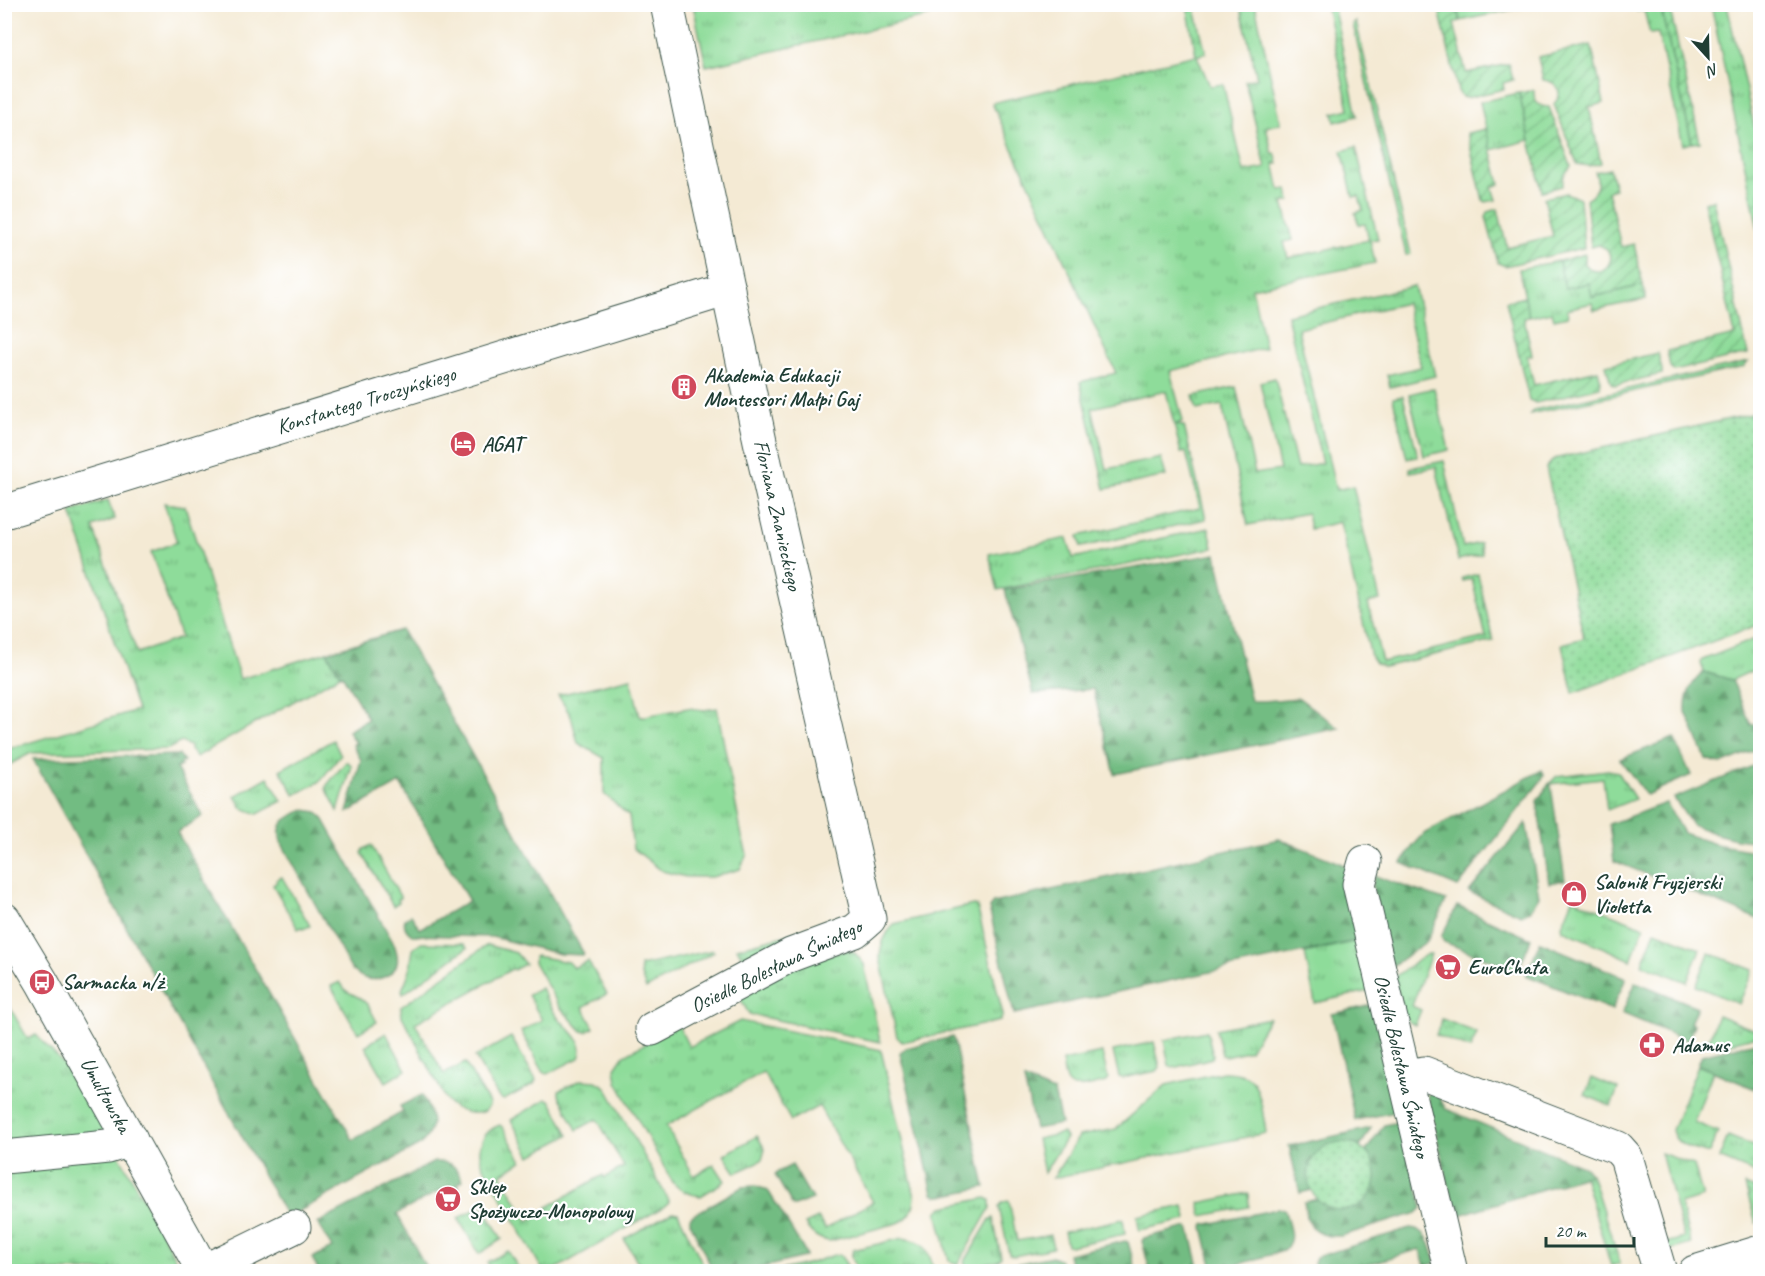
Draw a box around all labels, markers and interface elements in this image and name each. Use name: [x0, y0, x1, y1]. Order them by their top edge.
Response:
north arrow: [1678, 27, 1738, 87]
text: N: [1702, 59, 1722, 82]
street label: Konstantego Troczyńskiego: [273, 360, 460, 440]
place label: Akademia Edukacji Montessori Małpi Gaj: [704, 362, 861, 412]
building icon: Akademia Edukacji Montessori Małpi Gaj: [669, 372, 699, 402]
hotel icon: AGAT: [448, 429, 478, 459]
place label: AGAT: [482, 431, 528, 457]
street label: Floriana Znanieckiego: [748, 437, 808, 594]
place label: Salonik Fryzjerski Violetta: [1594, 869, 1724, 919]
shop icon: Salonik Fryzjerski Violetta: [1559, 879, 1589, 909]
street label: Osiedle Bolesława Śmiałego: [686, 912, 868, 1019]
supermarket icon: EuroChata: [1433, 952, 1463, 982]
place label: EuroChata: [1468, 954, 1549, 980]
bus stop icon: Sarmacka n/ż: [27, 967, 57, 997]
place label: Sarmacka n/ż: [62, 969, 166, 995]
street label: Osiedle Bolesława Śmiałego: [1368, 972, 1436, 1162]
pharmacy icon: Adamus: [1637, 1030, 1667, 1060]
place label: Adamus: [1672, 1032, 1731, 1058]
street label: Umultowska: [75, 1053, 139, 1139]
place label: Sklep Spożywczo-Monopolowy: [468, 1174, 634, 1225]
supermarket icon: Sklep Spożywczo-Monopolowy: [433, 1184, 463, 1214]
scale bar: [1546, 1210, 1634, 1248]
text: 20 m: [1555, 1220, 1588, 1242]

